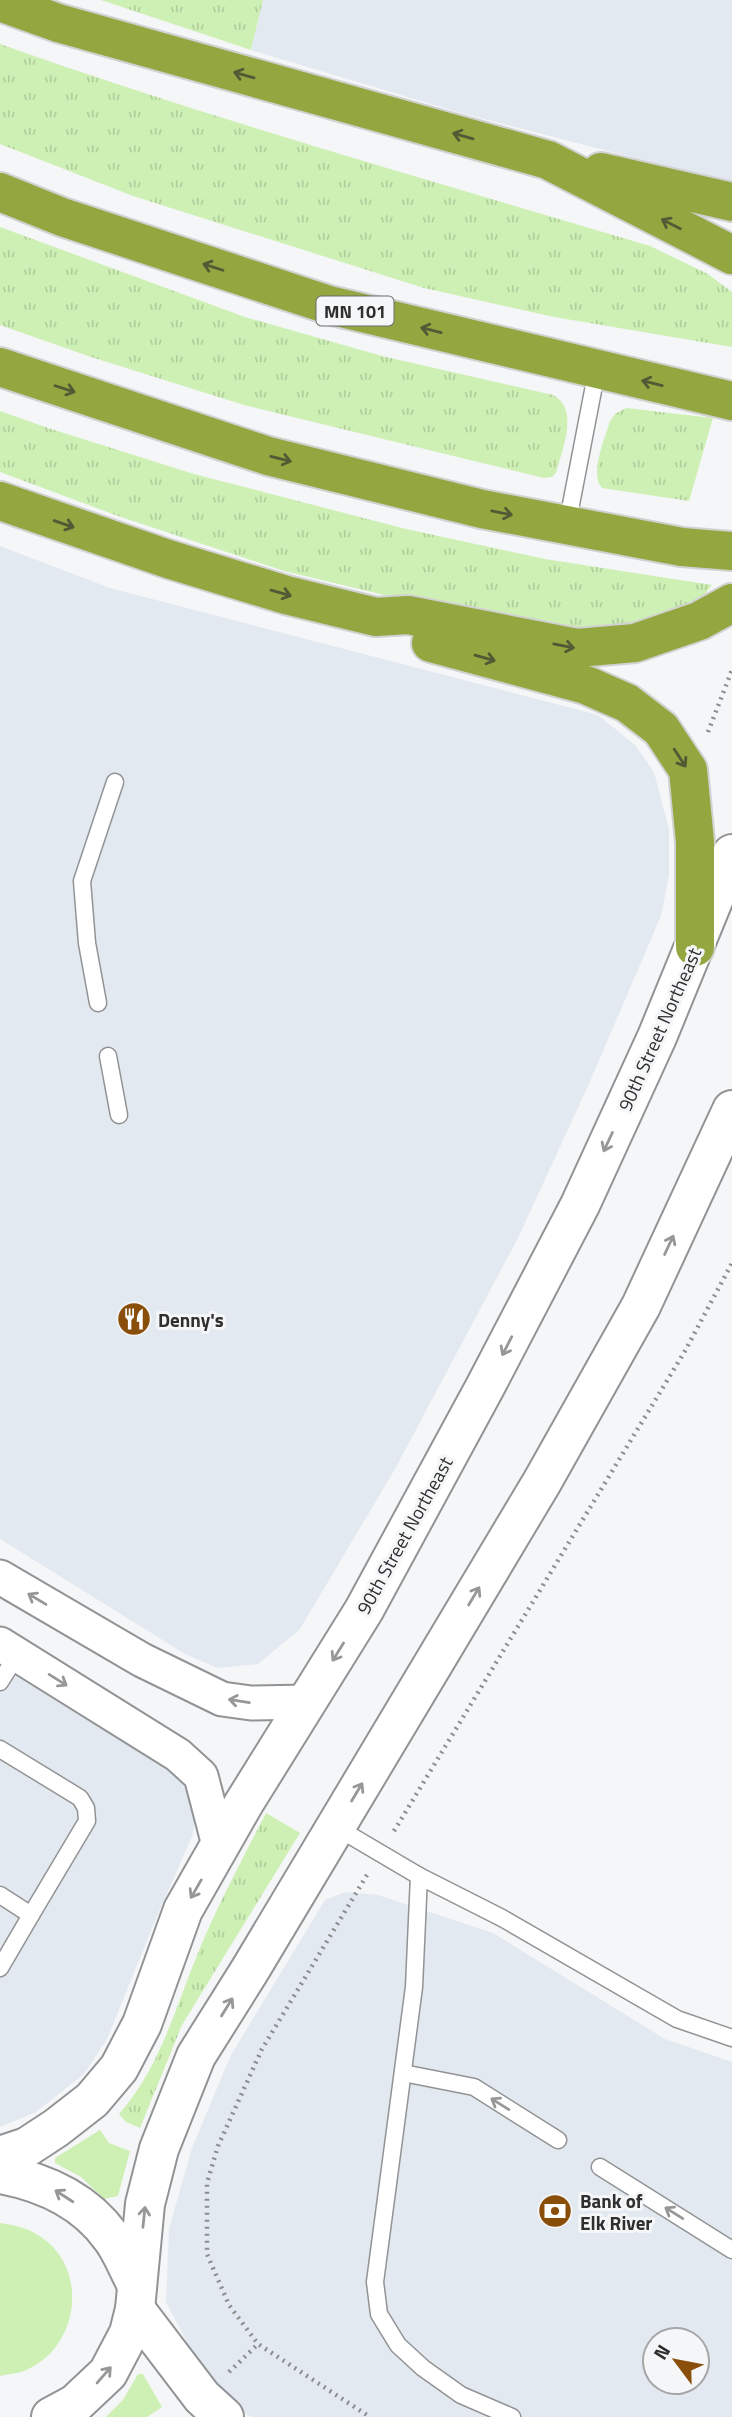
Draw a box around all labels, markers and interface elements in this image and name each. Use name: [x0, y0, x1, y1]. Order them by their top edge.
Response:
one-way arrow: [233, 68, 255, 81]
one-way arrow: [452, 129, 475, 142]
one-way arrow: [662, 217, 682, 231]
one-way arrow: [202, 260, 224, 272]
road number: MN 101: [316, 296, 394, 326]
one-way arrow: [420, 323, 443, 336]
one-way arrow: [641, 376, 664, 390]
one-way arrow: [53, 383, 75, 396]
one-way arrow: [269, 453, 292, 466]
one-way arrow: [490, 506, 513, 520]
one-way arrow: [53, 519, 75, 531]
one-way arrow: [270, 588, 292, 601]
one-way arrow: [552, 639, 574, 653]
one-way arrow: [473, 652, 496, 665]
one-way arrow: [674, 748, 688, 768]
street label: 90th Street Northeast: [610, 942, 708, 1115]
one-way arrow: [601, 1131, 614, 1152]
one-way arrow: [664, 1234, 677, 1255]
restaurant icon: Denny's: [115, 1300, 153, 1338]
place label: Denny's: [158, 1305, 224, 1334]
one-way arrow: [500, 1335, 513, 1356]
street label: 90th Street Northeast: [349, 1451, 460, 1619]
one-way arrow: [467, 1587, 481, 1607]
one-way arrow: [27, 1592, 47, 1606]
one-way arrow: [330, 1641, 344, 1661]
one-way arrow: [48, 1673, 67, 1688]
one-way arrow: [228, 1694, 251, 1707]
one-way arrow: [350, 1782, 364, 1802]
one-way arrow: [189, 1879, 203, 1899]
one-way arrow: [220, 1998, 234, 2018]
one-way arrow: [491, 2096, 511, 2110]
place label: Bank of Elk River: [580, 2186, 652, 2237]
one-way arrow: [55, 2188, 75, 2202]
bank icon: Bank of Elk River: [536, 2192, 574, 2230]
one-way arrow: [138, 2206, 151, 2229]
one-way arrow: [665, 2206, 685, 2220]
north arrow: [641, 2326, 711, 2396]
text: N: [645, 2338, 677, 2365]
one-way arrow: [95, 2366, 111, 2384]

